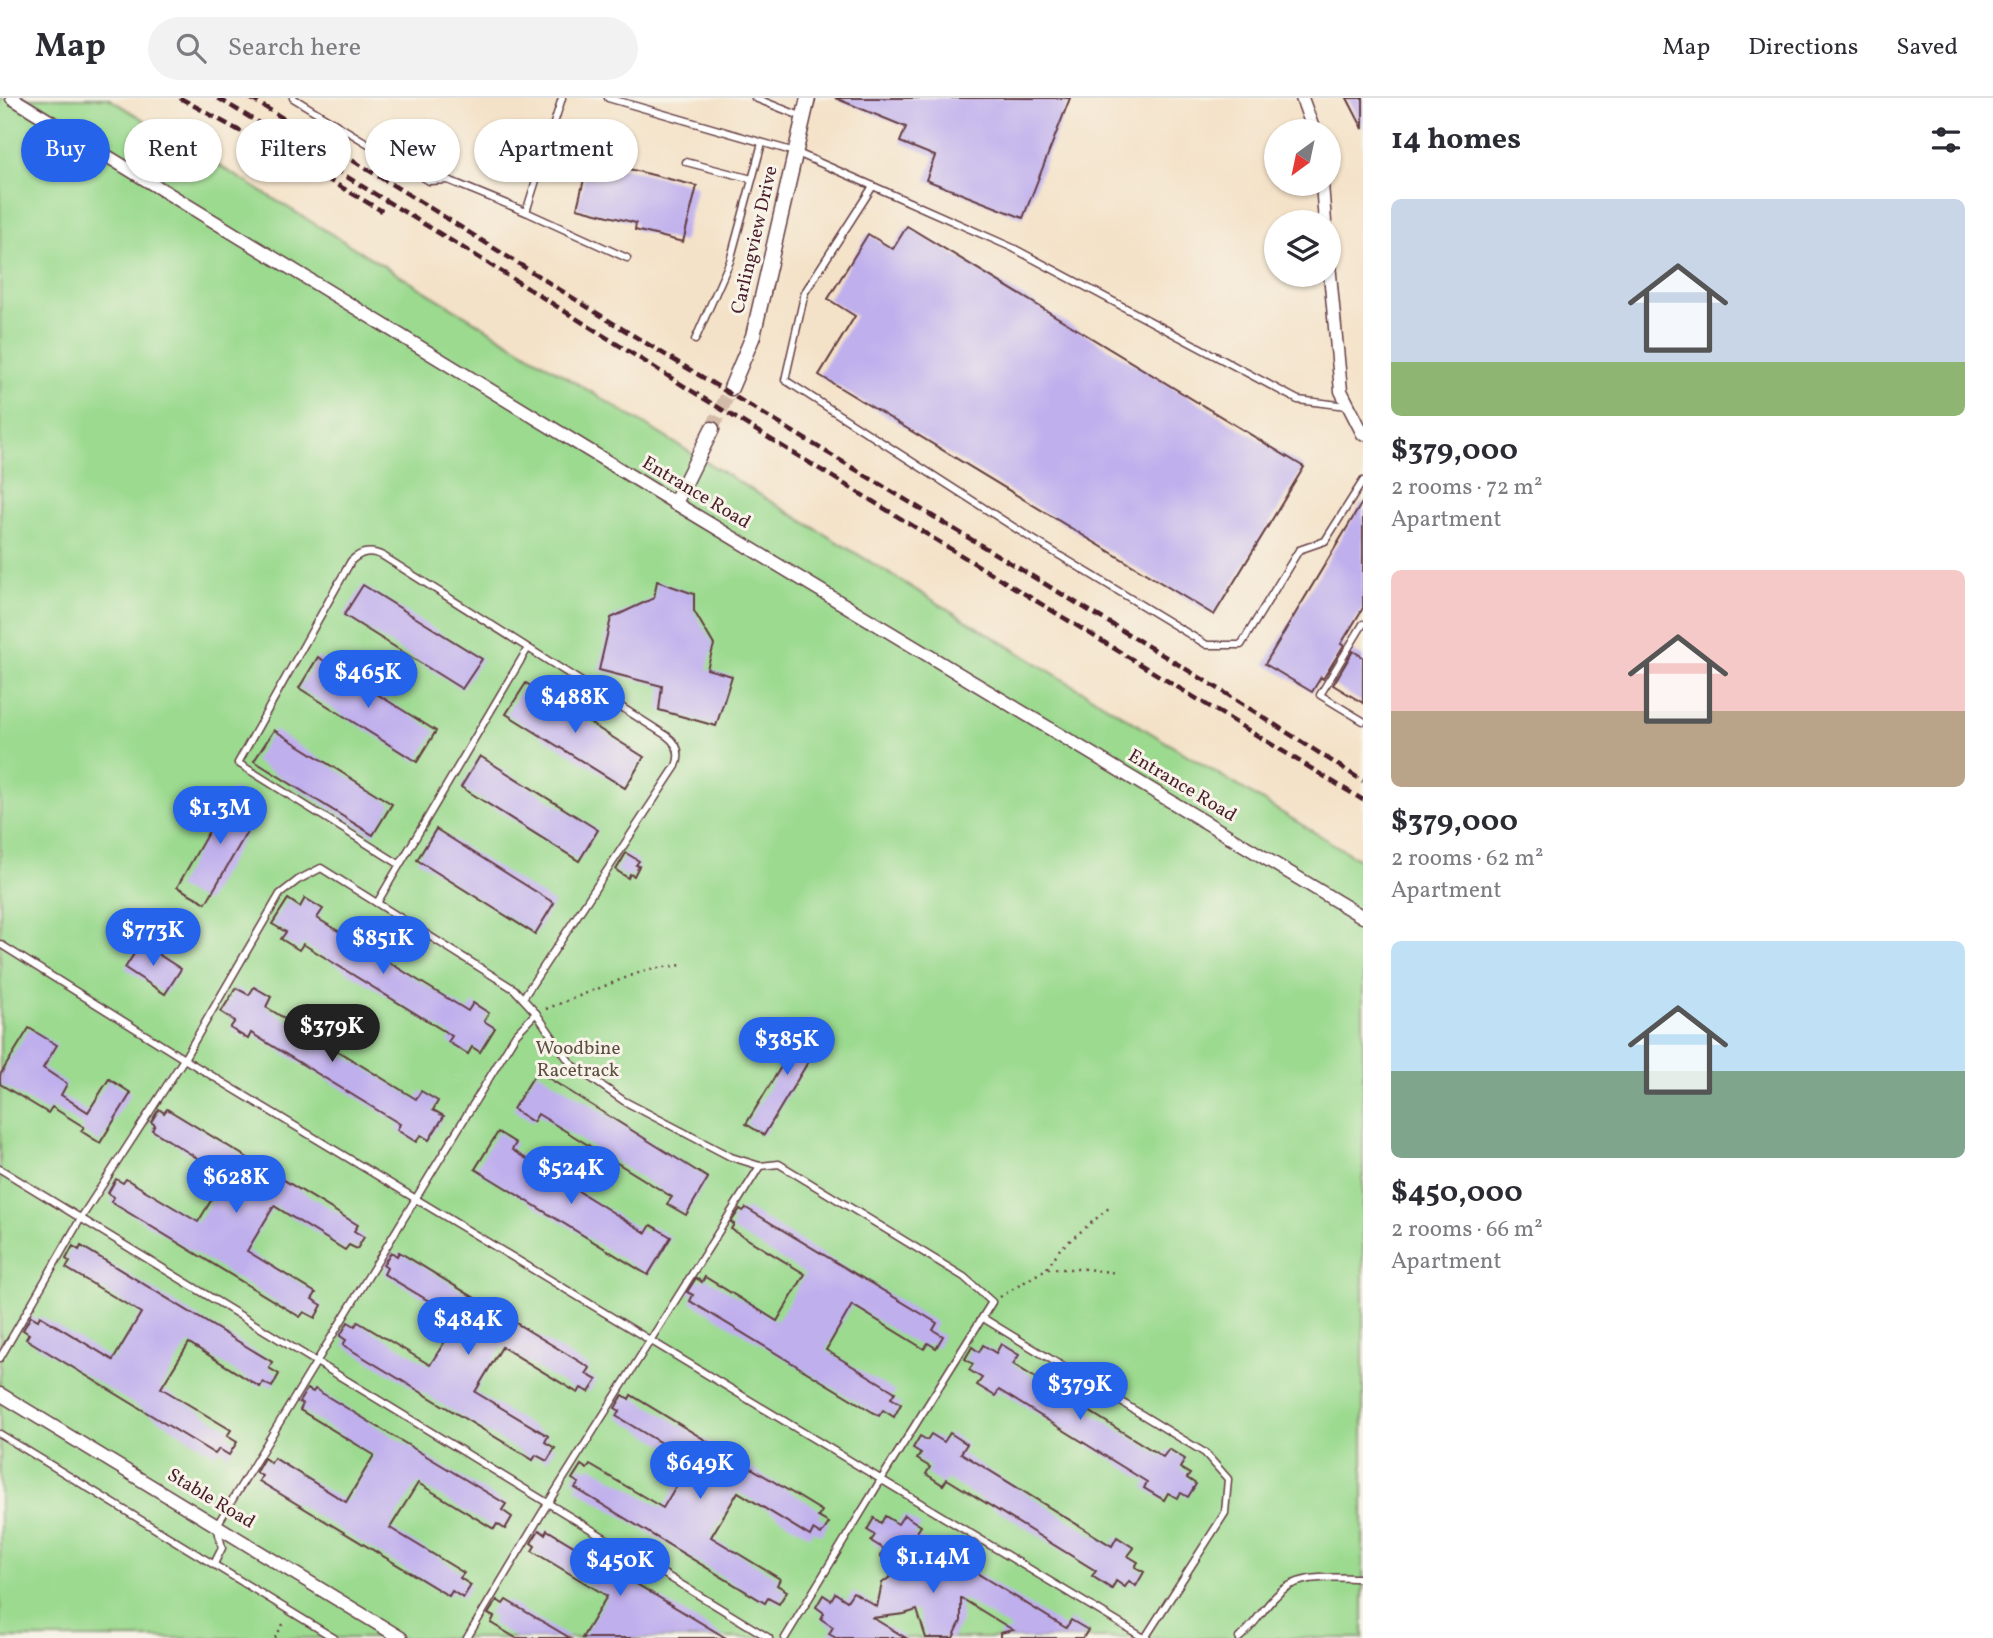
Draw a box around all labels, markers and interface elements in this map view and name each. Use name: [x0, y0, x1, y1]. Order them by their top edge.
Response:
search box: [148, 17, 638, 80]
text: Map: [35, 25, 106, 71]
icon: search: [172, 29, 210, 67]
text: Search here: [228, 30, 361, 66]
text: Map: [1662, 31, 1710, 65]
text: Directions: [1748, 31, 1858, 65]
text: Saved: [1896, 31, 1958, 65]
chip: Buy: [21, 119, 110, 182]
chip: Rent: [124, 119, 222, 182]
chip: Filters: [236, 119, 351, 182]
chip: New: [365, 119, 460, 182]
chip: Apartment: [474, 119, 638, 182]
north arrow: [1264, 119, 1340, 196]
map controls: [1264, 119, 1341, 287]
text: 14 homes: [1391, 119, 1521, 161]
icon: filters: [1927, 121, 1965, 159]
street label: Carlingview Drive: [725, 163, 785, 317]
button: layers: [1264, 210, 1341, 287]
icon: home: [1615, 245, 1741, 371]
text: $379,000: [1391, 430, 1518, 472]
street label: Entrance Road: [637, 450, 755, 536]
text: 2 rooms · 72 m²: [1391, 472, 1542, 504]
text: Apartment: [1391, 504, 1502, 536]
icon: home: [1615, 616, 1741, 742]
pin: $465K: [319, 650, 417, 710]
text: $465K: [334, 657, 402, 689]
pin: $488K: [526, 676, 624, 735]
text: $488K: [541, 682, 609, 714]
street label: Entrance Road: [1123, 743, 1241, 829]
pin: $1.3M: [171, 786, 269, 846]
text: $1.3M: [189, 793, 251, 825]
text: $379,000: [1391, 801, 1518, 843]
text: 2 rooms · 62 m²: [1391, 843, 1543, 875]
text: Apartment: [1391, 875, 1502, 907]
pin: $773K: [104, 908, 202, 968]
text: $773K: [122, 915, 184, 947]
pin: $851K: [334, 916, 432, 976]
text: $851K: [352, 923, 414, 955]
icon: home: [1615, 987, 1741, 1113]
pin: $379K: [283, 1004, 381, 1064]
text: $379K: [300, 1011, 364, 1043]
pin: $385K: [738, 1018, 836, 1077]
text: $385K: [755, 1024, 819, 1056]
park label: Woodbine Racetrack: [536, 1036, 620, 1084]
pin: $524K: [522, 1146, 620, 1206]
text: $524K: [538, 1153, 604, 1185]
pin: $628K: [187, 1156, 285, 1215]
text: $628K: [203, 1162, 269, 1194]
text: $450,000: [1391, 1172, 1523, 1214]
text: 2 rooms · 66 m²: [1391, 1214, 1543, 1246]
text: Apartment: [1391, 1246, 1502, 1278]
pin: $484K: [419, 1298, 517, 1357]
text: $484K: [433, 1304, 503, 1336]
pin: $379K: [1031, 1362, 1129, 1422]
text: $379K: [1048, 1369, 1112, 1401]
pin: $649K: [651, 1442, 749, 1501]
text: $649K: [666, 1448, 734, 1480]
street label: Stable Road: [162, 1463, 260, 1535]
pin: $1.14M: [876, 1536, 990, 1595]
pin: $450K: [571, 1538, 669, 1598]
text: $1.14M: [896, 1542, 970, 1574]
text: $450K: [586, 1545, 654, 1577]

